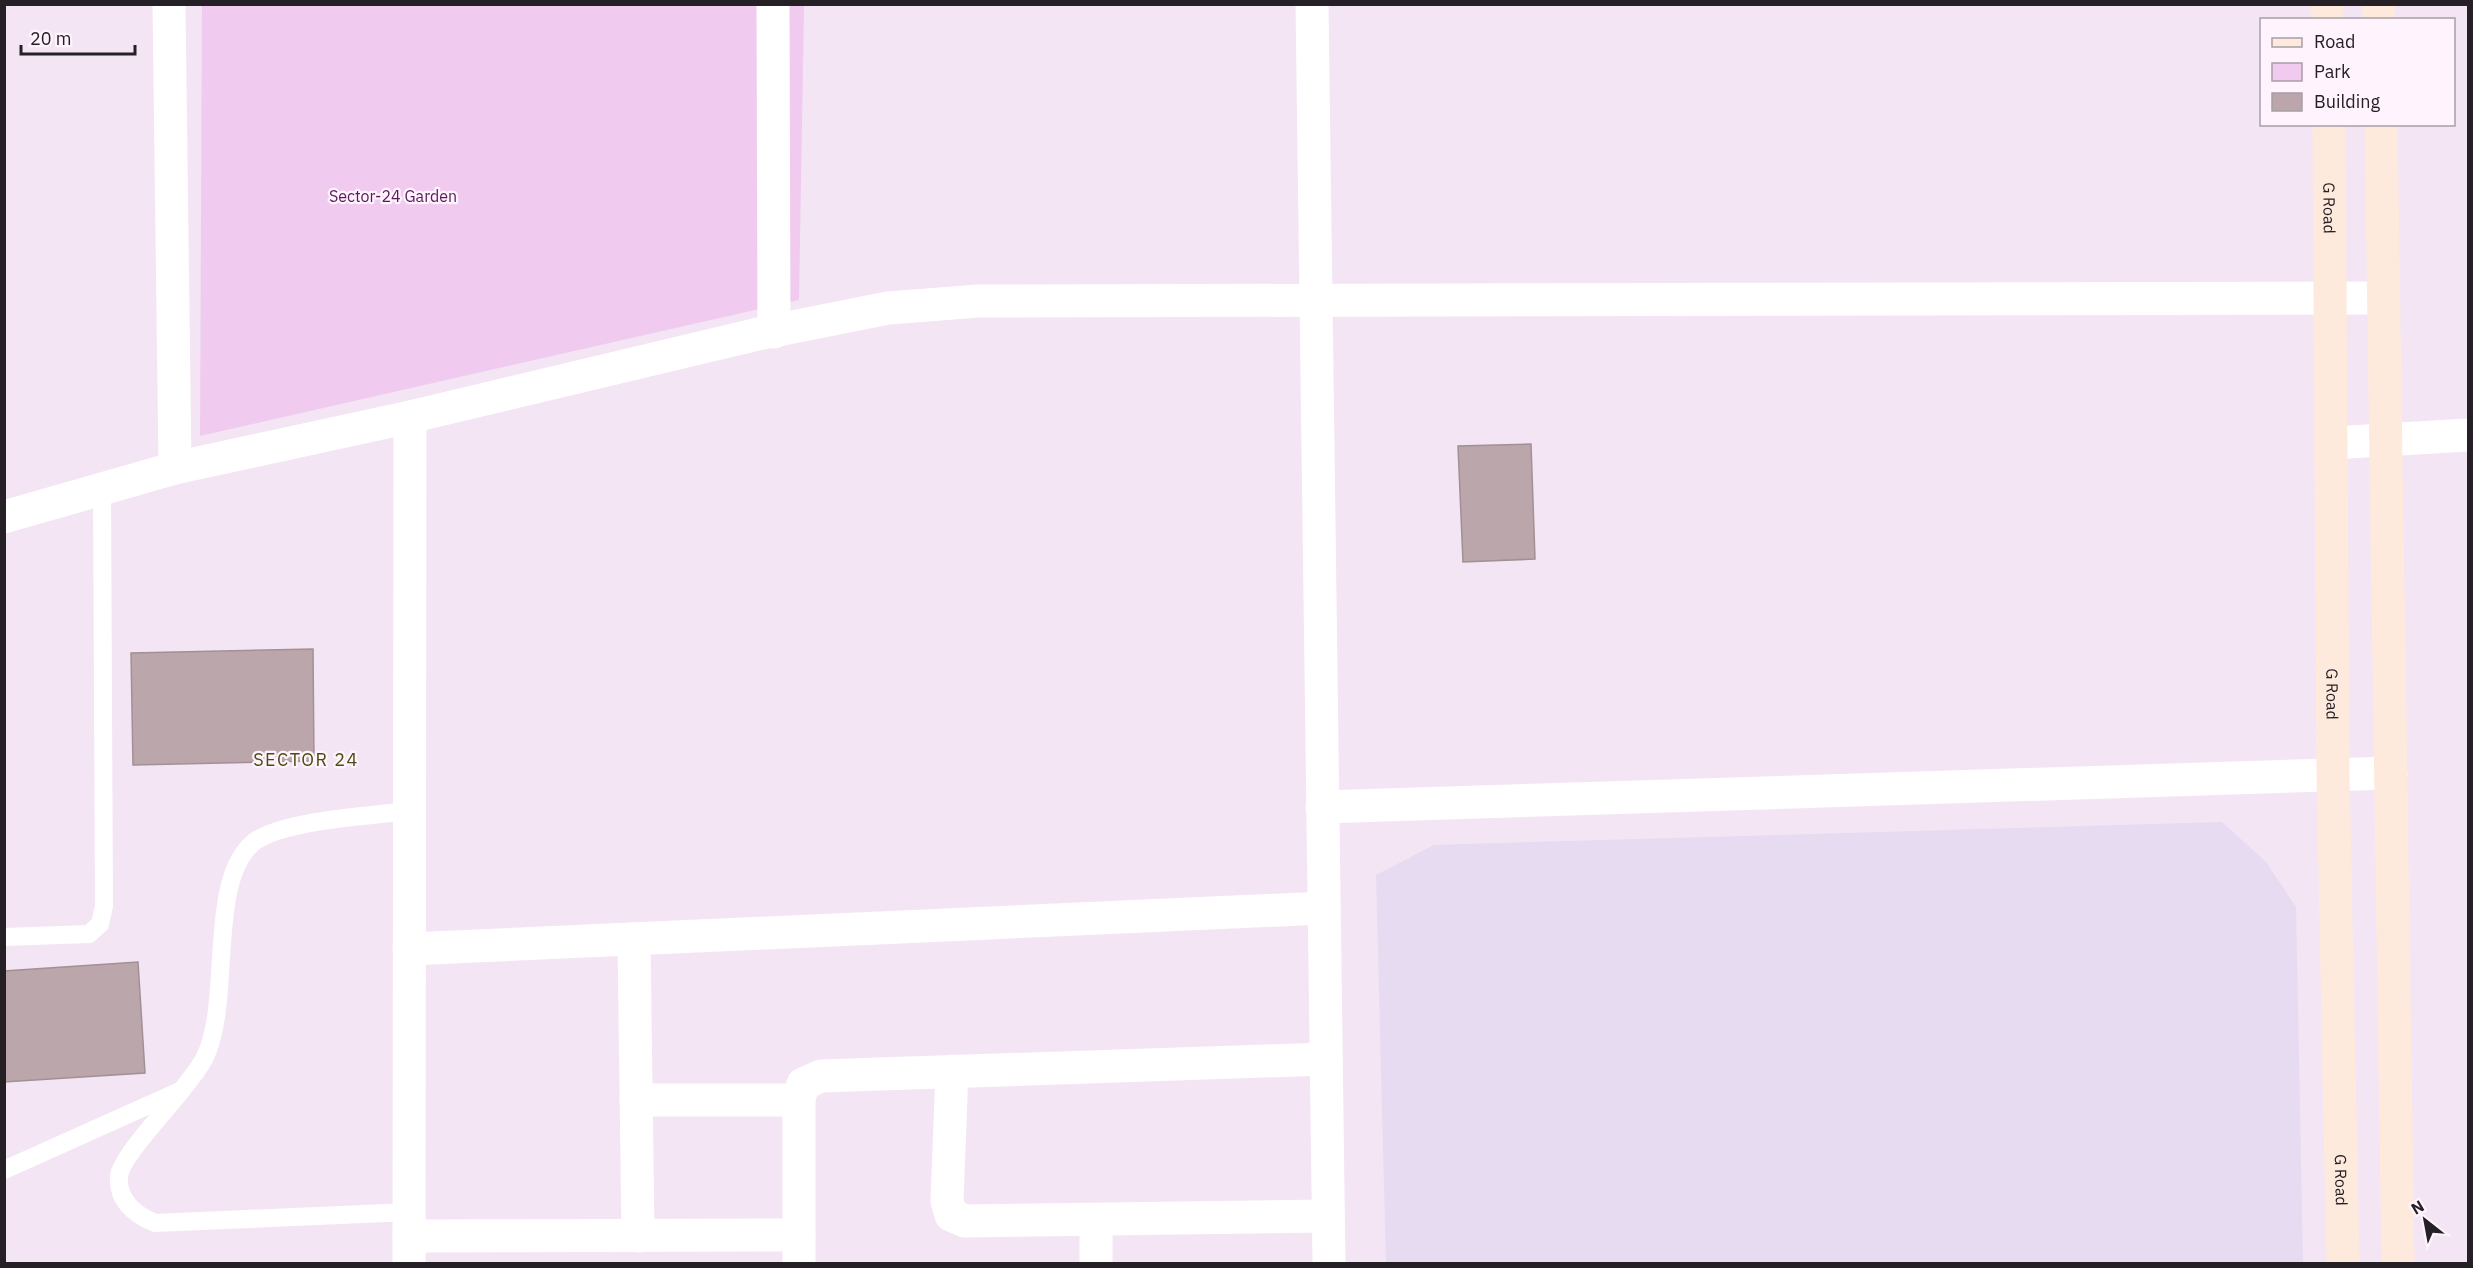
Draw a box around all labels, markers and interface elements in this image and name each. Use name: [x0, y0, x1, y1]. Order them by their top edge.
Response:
scale bar: [21, 18, 135, 56]
legend: [2260, 18, 2455, 126]
text: 20 m: [30, 27, 72, 50]
text: Road: [2314, 30, 2355, 53]
text: Park: [2314, 60, 2351, 83]
text: Building: [2314, 90, 2381, 113]
street label: G Road: [2319, 182, 2340, 234]
park label: Sector-24 Garden: [329, 186, 457, 206]
street label: G Road: [2322, 668, 2343, 720]
district label: SECTOR 24: [253, 748, 359, 771]
street label: G Road: [2331, 1154, 2352, 1206]
north arrow: [2395, 1190, 2455, 1250]
text: N: [2407, 1196, 2427, 1219]

